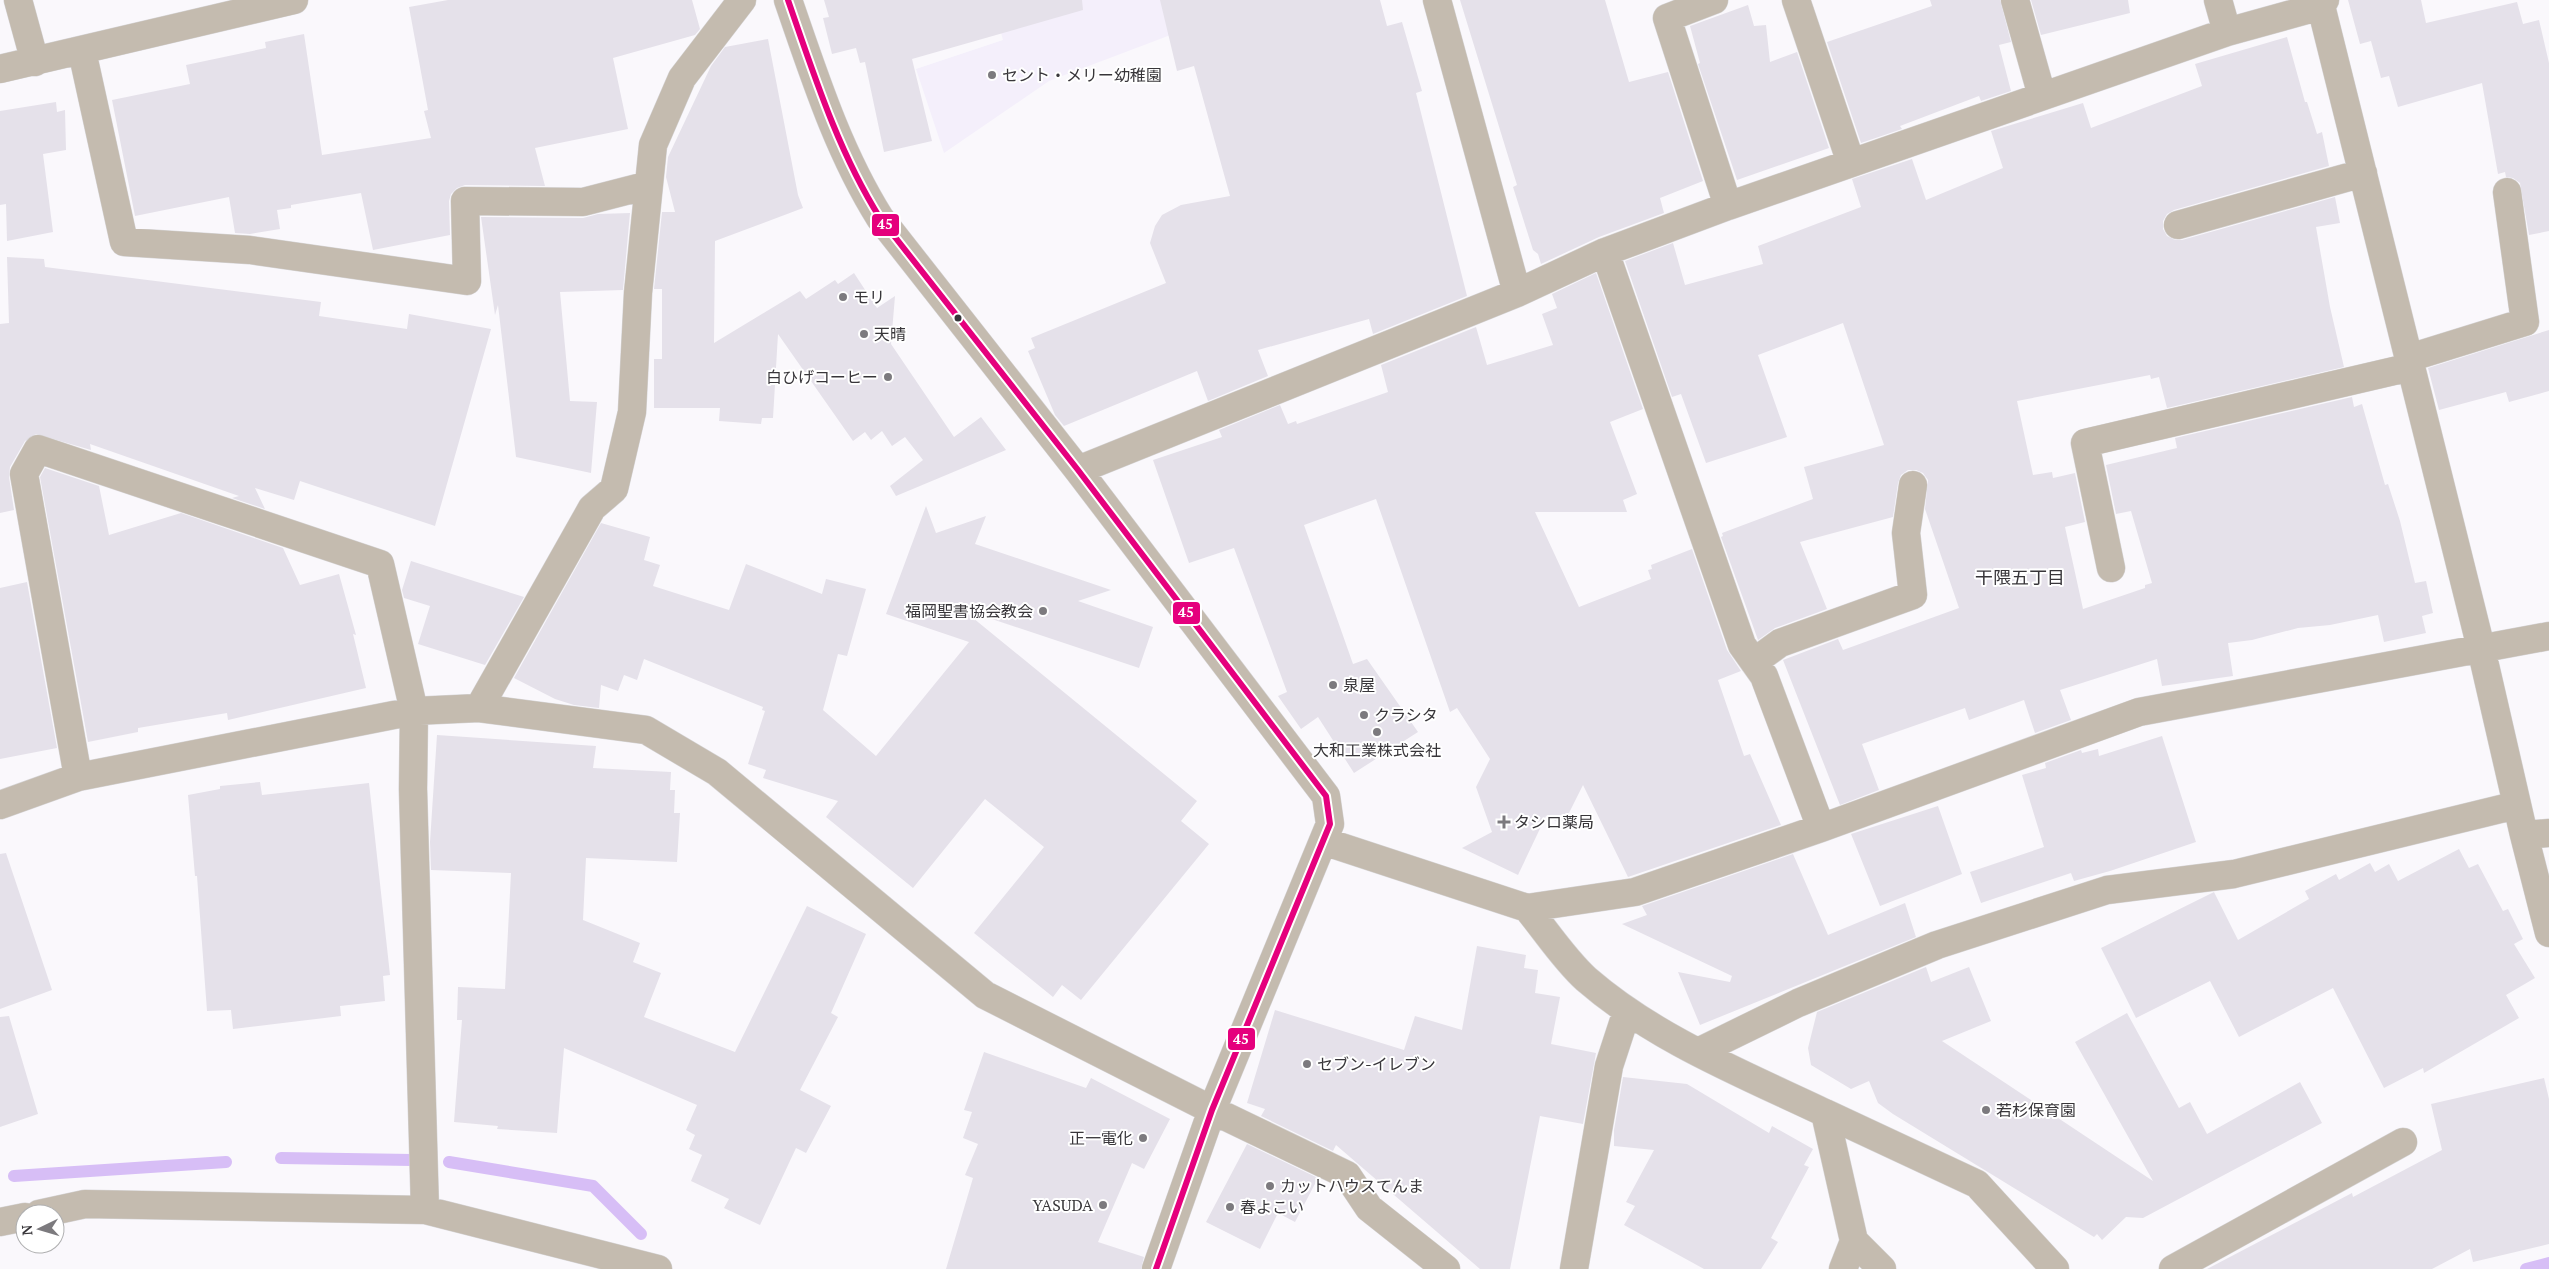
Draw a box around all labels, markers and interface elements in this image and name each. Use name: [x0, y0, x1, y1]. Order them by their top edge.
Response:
place label: セント・メリー幼稚園: [1002, 64, 1162, 86]
marker: セント・メリー幼稚園: [986, 69, 998, 81]
line badge: 45: [871, 213, 900, 237]
text: 45: [877, 214, 893, 233]
place label: モリ: [853, 286, 885, 308]
marker: モリ: [837, 291, 849, 303]
unlabelled marker: [953, 313, 963, 323]
place label: 天晴: [874, 323, 906, 345]
marker: 天晴: [858, 328, 870, 340]
place label: 白ひげコーヒー: [766, 366, 878, 388]
marker: 白ひげコーヒー: [882, 371, 894, 383]
district label: 干隈五丁目: [1975, 565, 2065, 589]
place label: 福岡聖書協会教会: [905, 600, 1033, 622]
line badge: 45: [1172, 601, 1201, 625]
text: 45: [1178, 602, 1194, 621]
marker: 福岡聖書協会教会: [1037, 605, 1049, 617]
place label: 泉屋: [1343, 674, 1375, 696]
marker: 泉屋: [1327, 679, 1339, 691]
place label: クラシタ: [1374, 704, 1438, 726]
marker: クラシタ: [1358, 709, 1370, 721]
marker: 大和工業株式会社: [1371, 726, 1383, 738]
place label: 大和工業株式会社: [1313, 739, 1441, 761]
place label: タシロ薬局: [1514, 811, 1594, 833]
marker: タシロ薬局: [1498, 816, 1510, 828]
line badge: 45: [1227, 1027, 1256, 1051]
text: 45: [1233, 1029, 1249, 1048]
place label: セブン-イレブン: [1317, 1053, 1436, 1075]
marker: セブン-イレブン: [1301, 1058, 1313, 1070]
place label: 若杉保育園: [1996, 1099, 2076, 1121]
marker: 若杉保育園: [1980, 1104, 1992, 1116]
place label: 正一電化: [1069, 1127, 1133, 1149]
marker: 正一電化: [1137, 1132, 1149, 1144]
place label: カットハウスてんま: [1280, 1175, 1424, 1197]
marker: カットハウスてんま: [1264, 1180, 1276, 1192]
place label: YASUDA: [1033, 1194, 1093, 1216]
place label: 春よこい: [1240, 1196, 1304, 1218]
marker: YASUDA: [1097, 1199, 1109, 1211]
marker: 春よこい: [1224, 1201, 1236, 1213]
north arrow: [15, 1204, 65, 1254]
text: N: [17, 1224, 36, 1236]

